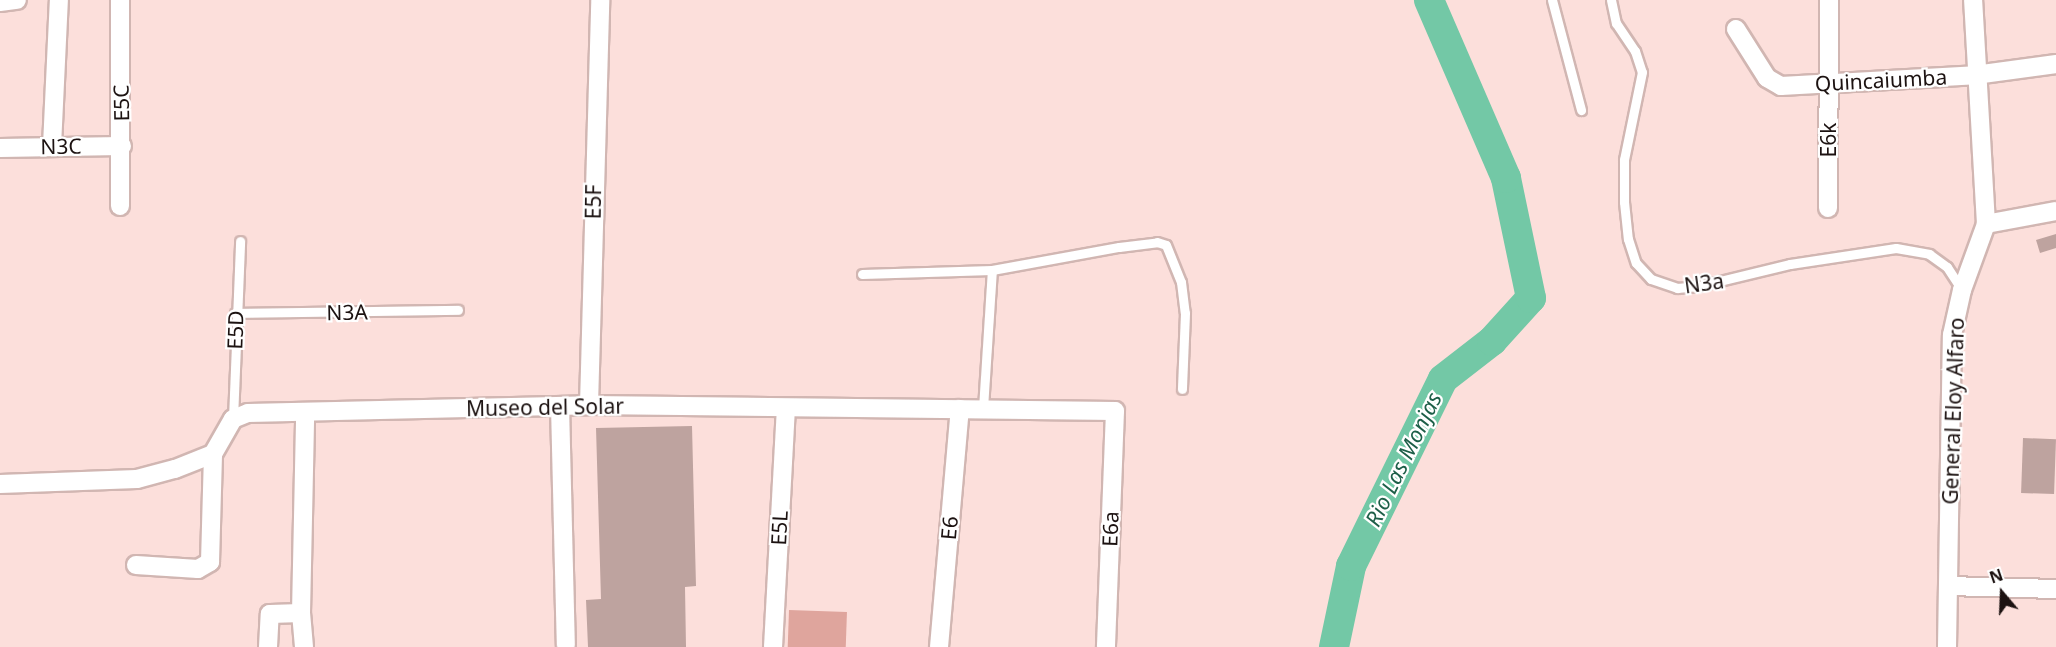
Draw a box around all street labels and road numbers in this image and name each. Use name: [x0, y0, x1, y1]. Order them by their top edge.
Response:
street label: Quincaiumba: [1814, 64, 1948, 96]
street label: E5C: [108, 84, 134, 122]
street label: E6k: [1815, 123, 1841, 157]
street label: N3C: [40, 133, 82, 159]
street label: E5F: [580, 184, 606, 220]
street label: N3a: [1683, 268, 1725, 298]
street label: N3A: [326, 299, 368, 325]
street label: E5D: [222, 310, 248, 350]
street label: General Eloy Alfaro: [1937, 317, 1969, 505]
street label: Museo del Solar: [466, 393, 624, 421]
street label: E5L: [766, 510, 792, 546]
street label: E6a: [1097, 511, 1123, 547]
street label: E6: [935, 515, 963, 541]

